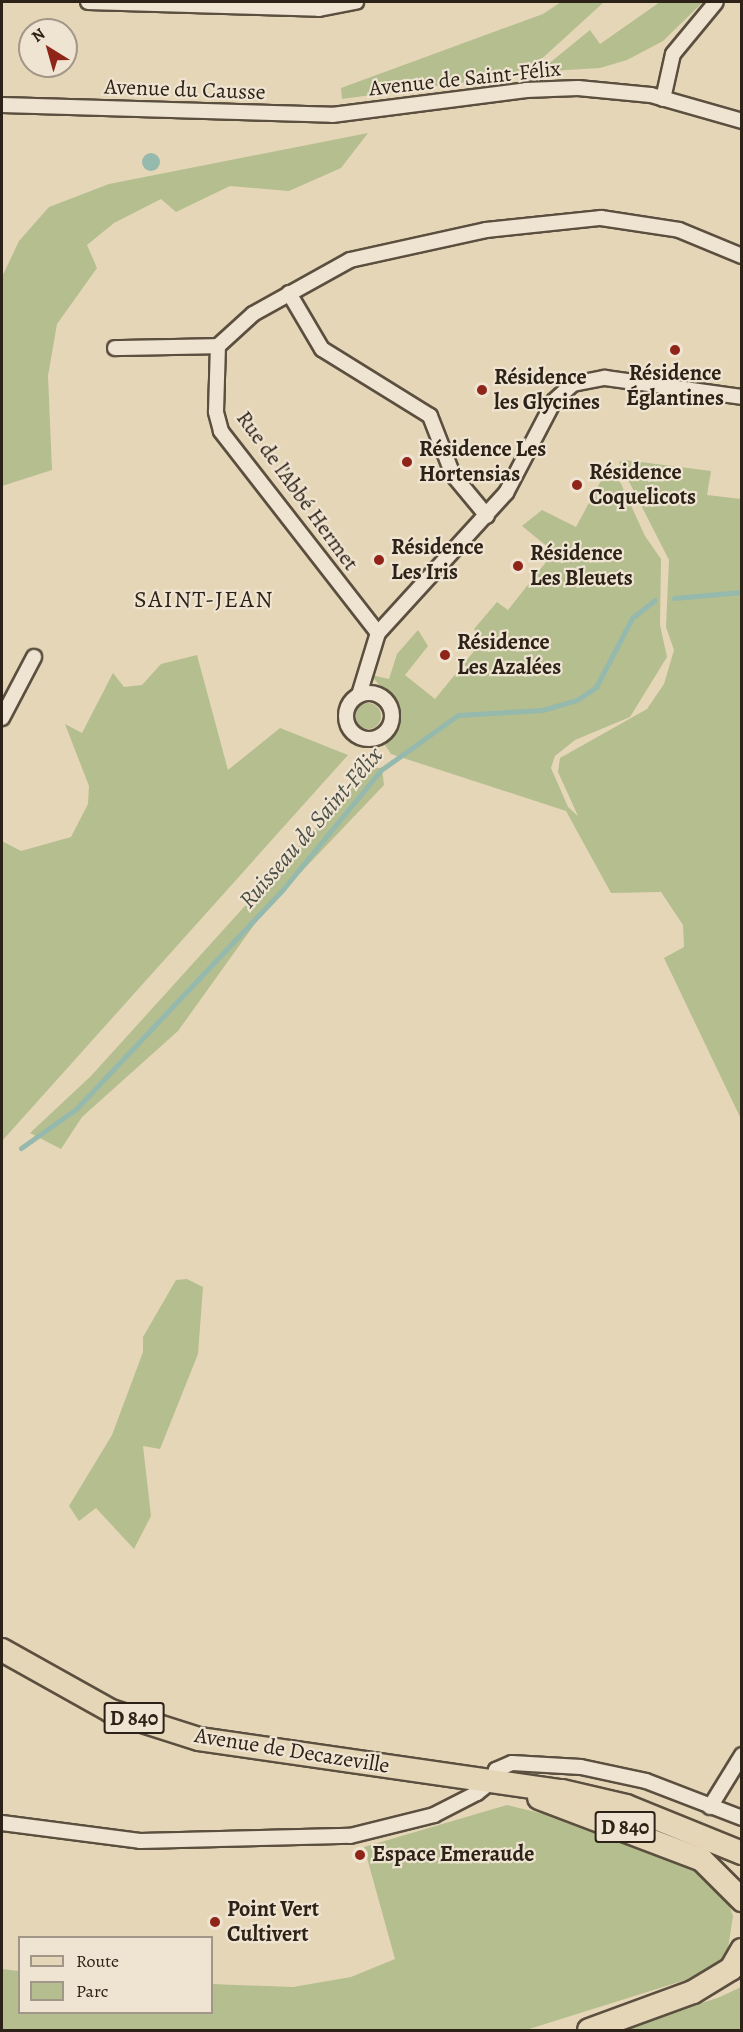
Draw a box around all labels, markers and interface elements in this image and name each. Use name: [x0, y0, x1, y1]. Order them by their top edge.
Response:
north arrow: [18, 18, 78, 78]
text: N: [27, 23, 50, 48]
street label: Avenue de Saint-Félix: [368, 56, 562, 102]
street label: Avenue du Causse: [104, 74, 266, 106]
marker: Résidence Églantines: [668, 343, 682, 357]
place label: Résidence Églantines: [626, 360, 724, 412]
place label: Résidence les Glycines: [494, 364, 600, 416]
marker: Résidence les Glycines: [475, 383, 489, 397]
street label: Rue de l'Abbé Hermet: [230, 406, 364, 576]
place label: Résidence Les Hortensias: [419, 436, 546, 488]
marker: Résidence Les Hortensias: [400, 455, 414, 469]
place label: Résidence Coquelicots: [589, 459, 696, 511]
marker: Résidence Coquelicots: [570, 478, 584, 492]
place label: Résidence Les Iris: [391, 534, 484, 586]
place label: Résidence Les Bleuets: [530, 540, 633, 592]
marker: Résidence Les Iris: [372, 553, 386, 567]
marker: Résidence Les Bleuets: [511, 559, 525, 573]
district label: SAINT-JEAN: [134, 586, 274, 614]
place label: Résidence Les Azalées: [457, 629, 561, 680]
marker: Résidence Les Azalées: [438, 648, 452, 662]
water label: Ruisseau de Saint-Félix: [233, 741, 389, 915]
road number: D 840: [102, 1700, 166, 1736]
street label: Avenue de Decazeville: [193, 1723, 391, 1779]
road number: D 840: [594, 1809, 656, 1845]
place label: Espace Emeraude: [372, 1842, 534, 1868]
marker: Espace Emeraude: [353, 1848, 367, 1862]
place label: Point Vert Cultivert: [227, 1896, 319, 1948]
marker: Point Vert Cultivert: [208, 1915, 222, 1929]
legend: [18, 1936, 213, 2014]
text: Route: [76, 1949, 119, 1973]
text: Parc: [76, 1979, 108, 2003]

